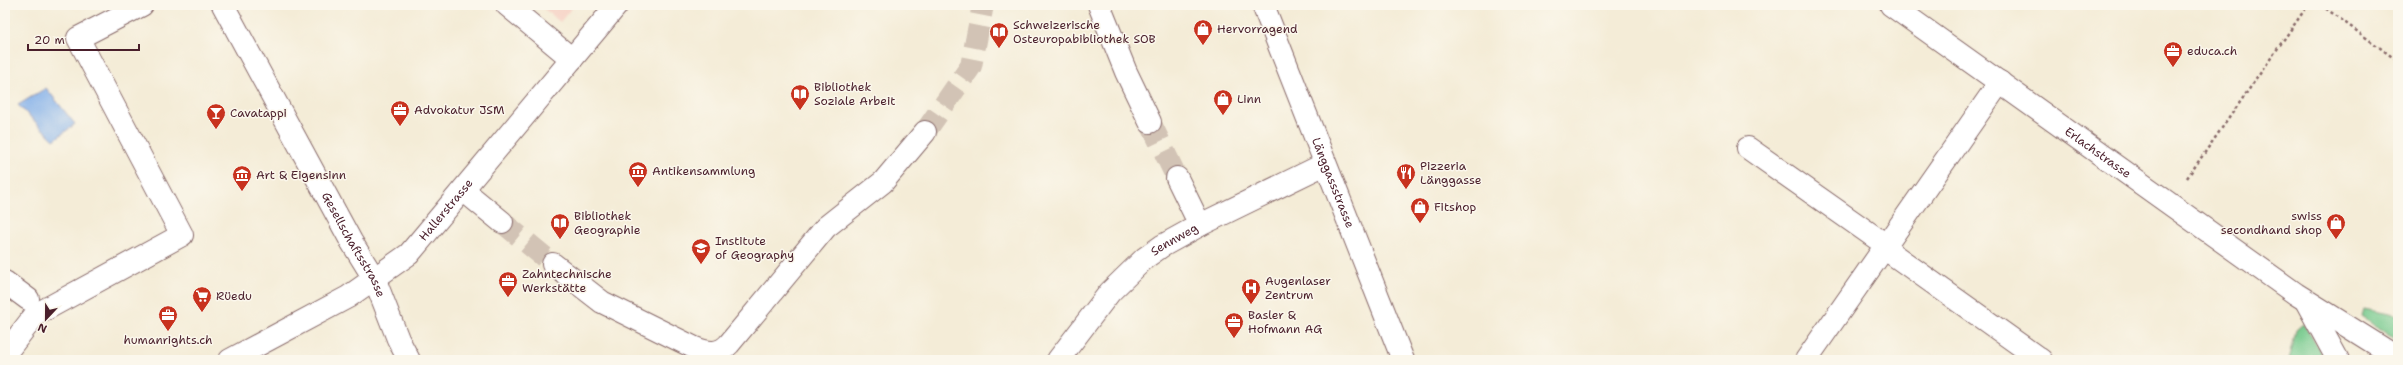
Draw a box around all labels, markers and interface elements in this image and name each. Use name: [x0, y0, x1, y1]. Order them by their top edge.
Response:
place label: Schweizerische Osteuropabibliothek SOB: [1013, 17, 1156, 47]
shop icon: Hervorragend: [1192, 18, 1214, 46]
library icon: Schweizerische Osteuropabibliothek SOB: [988, 21, 1010, 49]
place label: Hervorragend: [1217, 21, 1298, 37]
scale bar: [28, 26, 139, 52]
text: 20 m: [34, 32, 65, 48]
office icon: educa.ch: [2162, 40, 2184, 68]
place label: educa.ch: [2187, 43, 2237, 59]
place label: Bibliothek Soziale Arbeit: [814, 79, 895, 109]
library icon: Bibliothek Soziale Arbeit: [789, 83, 811, 111]
shop icon: Linn: [1212, 88, 1234, 116]
place label: Linn: [1237, 91, 1261, 107]
office icon: Advokatur JSM: [389, 99, 411, 127]
bar icon: Cavatappi: [205, 102, 227, 130]
place label: Advokatur JSM: [414, 102, 505, 118]
place label: Cavatappi: [230, 105, 287, 121]
street label: Erlachstrasse: [2061, 123, 2134, 182]
street label: Länggassstrasse: [1308, 135, 1358, 230]
place label: Pizzeria Länggasse: [1420, 158, 1482, 188]
museum icon: Antikensammlung: [627, 160, 649, 188]
restaurant icon: Pizzeria Länggasse: [1395, 162, 1417, 190]
place label: Antikensammlung: [652, 163, 755, 179]
museum icon: Art & Eigensinn: [231, 164, 253, 192]
place label: Art & Eigensinn: [256, 167, 346, 183]
street label: Hallerstrasse: [415, 175, 477, 244]
street label: Gesellschaftsstrasse: [318, 189, 389, 300]
shop icon: Fitshop: [1409, 196, 1431, 224]
place label: Fitshop: [1434, 199, 1476, 215]
place label: Bibliothek Geographie: [574, 208, 641, 238]
place label: swiss secondhand shop: [2221, 208, 2322, 238]
library icon: Bibliothek Geographie: [549, 212, 571, 240]
shop icon: swiss secondhand shop: [2325, 212, 2347, 240]
street label: Sennweg: [1147, 220, 1201, 260]
place label: Institute of Geography: [715, 233, 794, 263]
school or university icon: Institute of Geography: [690, 237, 712, 265]
place label: Zahntechnische Werkstätte: [522, 266, 612, 296]
office icon: Zahntechnische Werkstätte: [497, 270, 519, 298]
place label: Augenlaser Zentrum: [1265, 273, 1331, 303]
hospital icon: Augenlaser Zentrum: [1240, 277, 1262, 305]
supermarket icon: Rüedu: [191, 285, 213, 313]
place label: Rüedu: [216, 288, 252, 304]
north arrow: [26, 299, 66, 339]
office icon: humanrights.ch: [157, 304, 179, 332]
place label: Basler & Hofmann AG: [1248, 307, 1322, 337]
office icon: Basler & Hofmann AG: [1223, 311, 1245, 339]
text: N: [35, 319, 49, 336]
place label: humanrights.ch: [123, 332, 213, 348]

